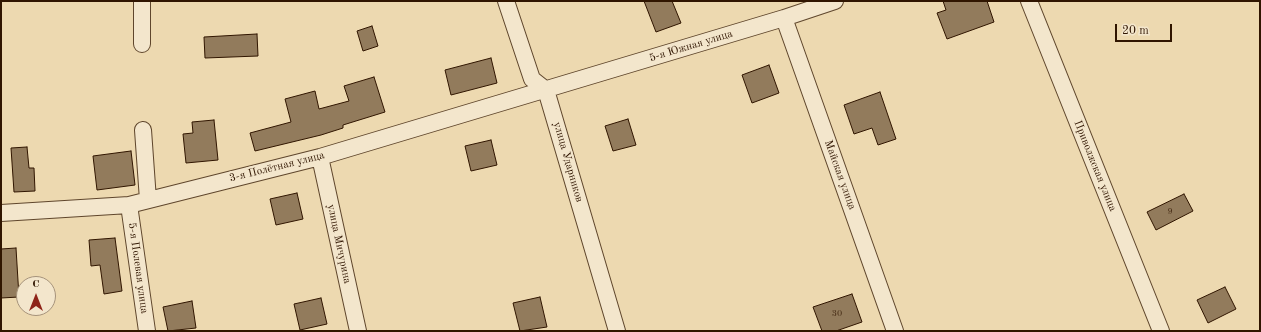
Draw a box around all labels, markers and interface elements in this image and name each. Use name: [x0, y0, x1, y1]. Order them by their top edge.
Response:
scale bar: [1117, 16, 1174, 42]
text: 20 m: [1122, 25, 1149, 37]
street label: 5-я Южная улица: [648, 27, 734, 65]
street label: Приволжская улица: [1071, 118, 1119, 214]
street label: улица Ударников: [550, 120, 586, 204]
street label: Майская улица: [821, 138, 859, 212]
street label: 3-я Полётная улица: [228, 149, 326, 185]
street label: улица Мичурина: [324, 203, 354, 285]
house number: 9: [1167, 207, 1173, 217]
street label: 5-я Полевая улица: [125, 222, 151, 314]
north arrow: [16, 276, 56, 316]
text: С: [32, 279, 40, 290]
house number: 30: [832, 309, 842, 319]

